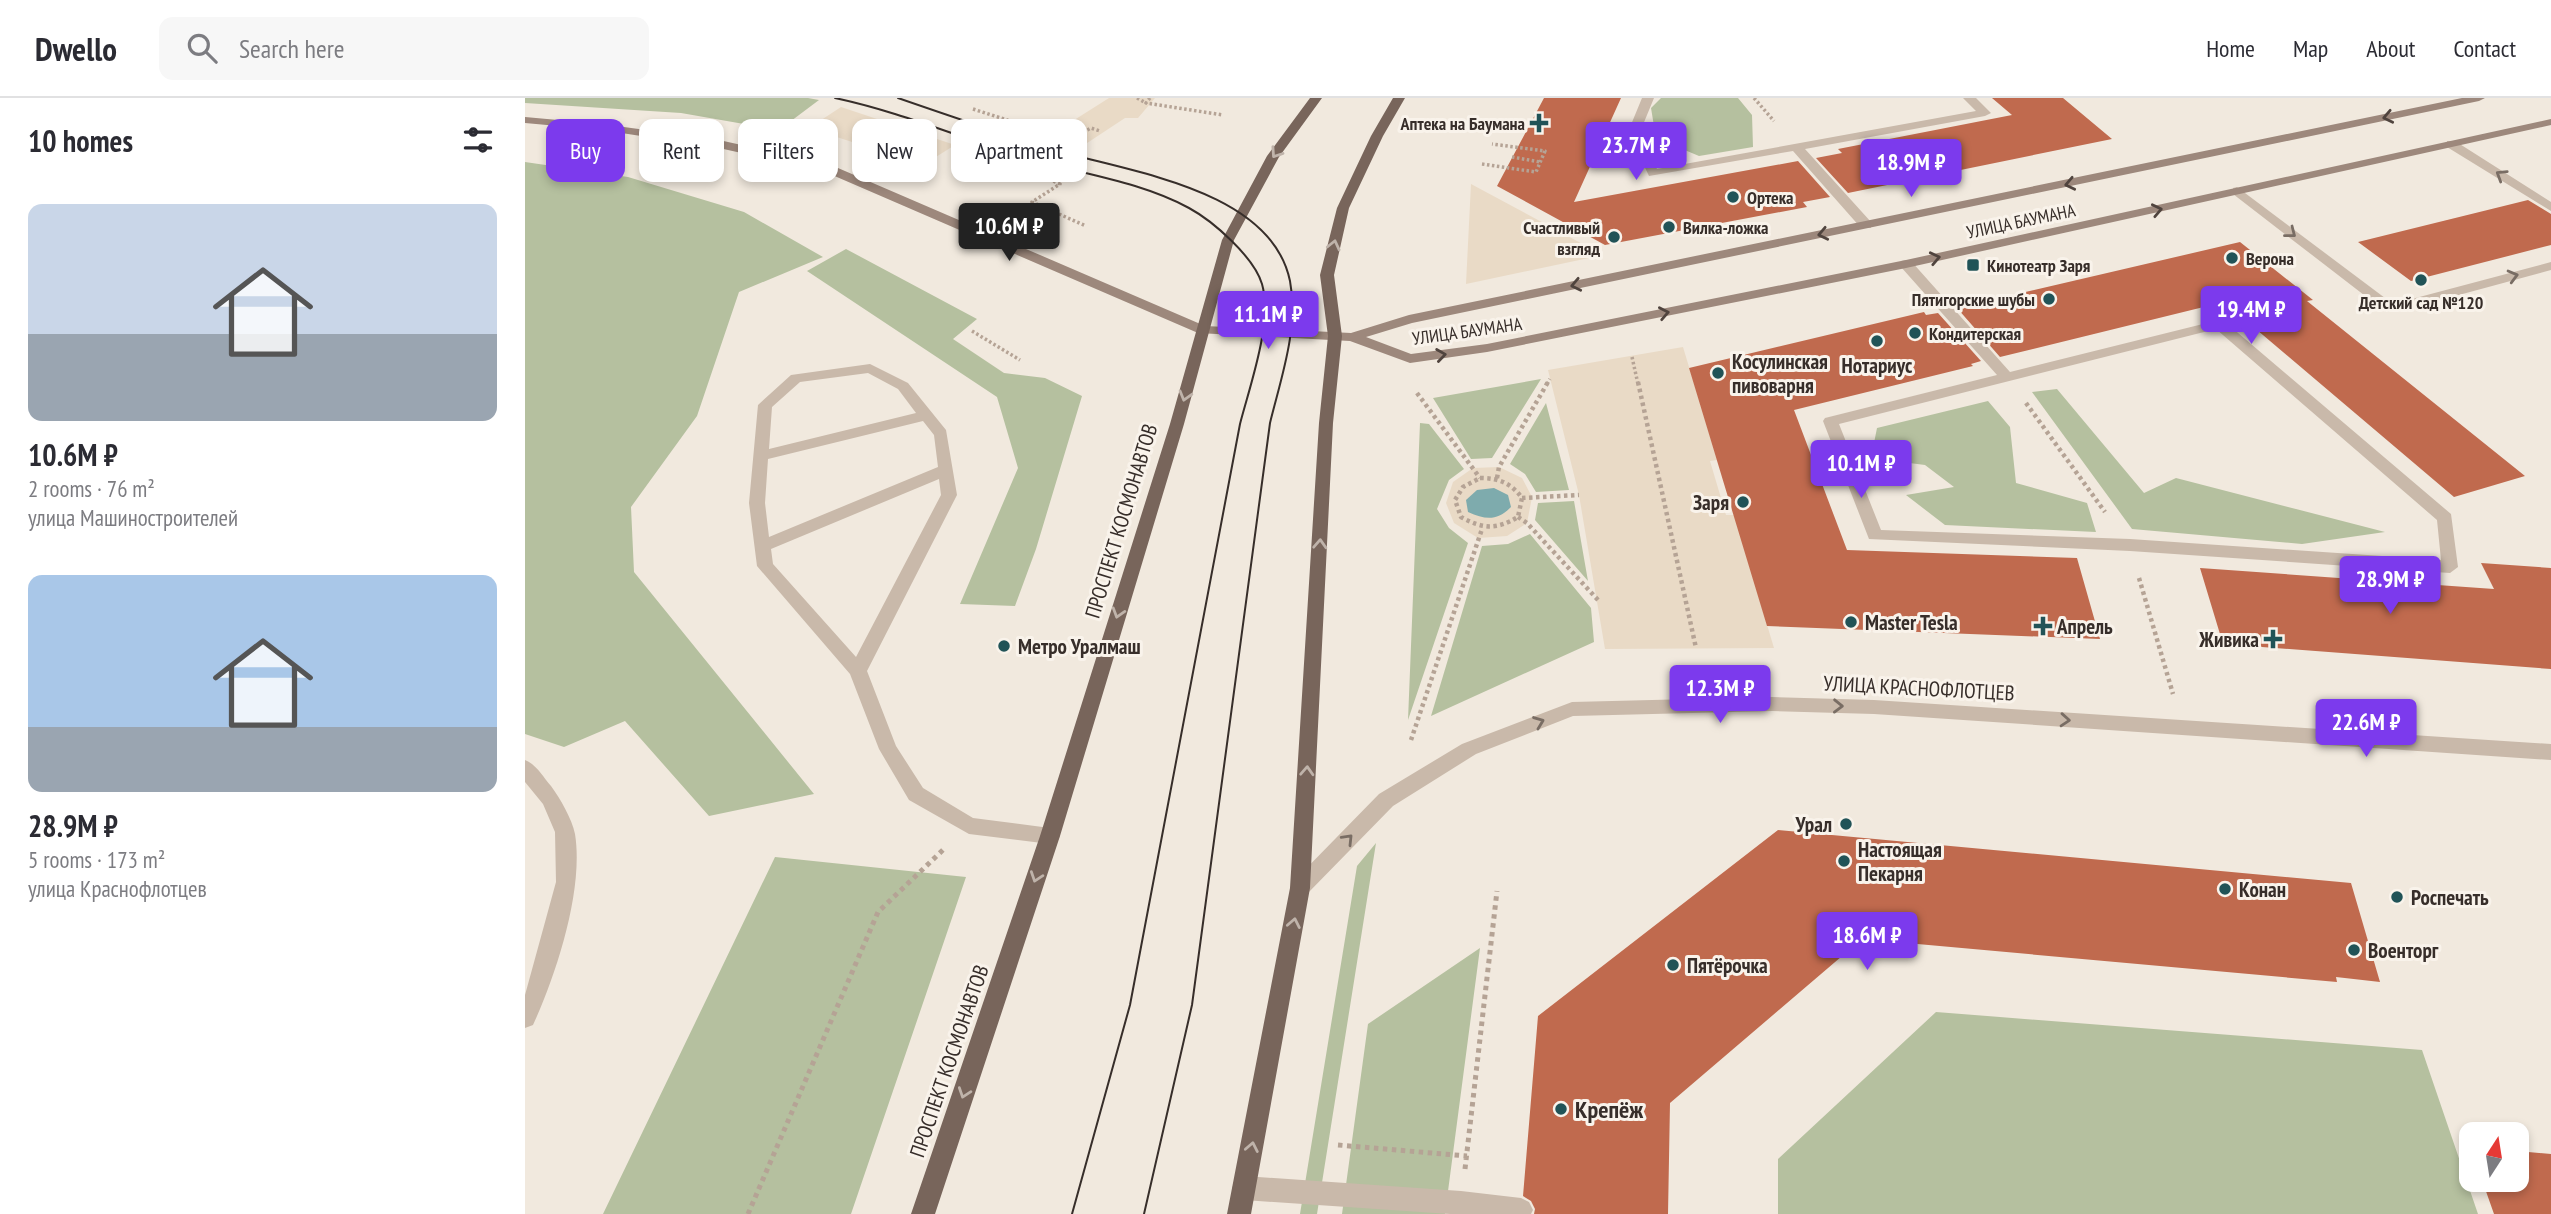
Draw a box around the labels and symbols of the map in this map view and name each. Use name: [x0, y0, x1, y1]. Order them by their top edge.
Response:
one-way arrow: [2382, 109, 2394, 124]
place label: Аптека на Баумана: [1400, 112, 1525, 135]
marker: Аптека на Баумана: [1531, 115, 1547, 131]
pin: 23.7M ₽: [1571, 122, 1701, 182]
pin: 18.9M ₽: [1846, 140, 1976, 199]
one-way arrow: [1272, 145, 1284, 158]
one-way arrow: [2496, 171, 2509, 184]
one-way arrow: [2064, 175, 2076, 190]
place label: Ортека: [1747, 186, 1794, 209]
marker: Ортека: [1725, 189, 1741, 205]
street label: УЛИЦА БАУМАНА: [1965, 198, 2078, 244]
one-way arrow: [2151, 203, 2163, 218]
pin: 10.6M ₽: [944, 204, 1074, 263]
place label: Счастливый взгляд: [1523, 216, 1600, 260]
place label: Вилка-ложка: [1683, 216, 1769, 239]
marker: Вилка-ложка: [1661, 219, 1677, 235]
one-way arrow: [2283, 224, 2296, 237]
one-way arrow: [1817, 226, 1829, 241]
marker: Счастливый взгляд: [1606, 229, 1622, 245]
one-way arrow: [1326, 239, 1341, 251]
place label: Верона: [2246, 247, 2294, 270]
marker: Верона: [2224, 250, 2240, 266]
one-way arrow: [1929, 251, 1941, 266]
place label: Кинотеатр Заря: [1987, 254, 2090, 277]
marker: Кинотеатр Заря: [1965, 257, 1981, 273]
one-way arrow: [2507, 270, 2519, 284]
marker: Детский сад №120: [2413, 272, 2429, 288]
one-way arrow: [1570, 277, 1582, 292]
pin: 19.4M ₽: [2186, 286, 2316, 346]
place label: Пятигорские шубы: [1912, 288, 2035, 311]
marker: Пятигорские шубы: [2041, 291, 2057, 307]
place label: Детский сад №120: [2359, 291, 2483, 314]
pin: 11.1M ₽: [1203, 292, 1333, 351]
one-way arrow: [1658, 306, 1670, 321]
street label: УЛИЦА БАУМАНА: [1411, 312, 1524, 350]
place label: Кондитерская: [1929, 322, 2021, 345]
marker: Кондитерская: [1907, 325, 1923, 341]
marker: Нотариус: [1869, 333, 1885, 349]
one-way arrow: [1435, 347, 1446, 362]
place label: Косулинская пивоварня: [1732, 348, 1828, 399]
place label: Нотариус: [1842, 352, 1913, 379]
marker: Косулинская пивоварня: [1710, 365, 1726, 381]
one-way arrow: [1178, 389, 1193, 401]
street label: ПРОСПЕКТ КОСМОНАВТОВ: [1079, 421, 1163, 621]
pin: 10.1M ₽: [1796, 440, 1926, 500]
place label: Заря: [1693, 489, 1729, 516]
marker: Заря: [1735, 494, 1751, 510]
one-way arrow: [1312, 538, 1327, 549]
pin: 28.9M ₽: [2325, 556, 2455, 616]
one-way arrow: [1112, 607, 1127, 619]
place label: Master Tesla: [1865, 609, 1958, 636]
place label: Апрель: [2056, 613, 2113, 640]
marker: Master Tesla: [1843, 614, 1859, 630]
marker: Апрель: [2035, 618, 2051, 634]
place label: Живика: [2198, 626, 2259, 653]
marker: Живика: [2265, 631, 2281, 647]
place label: Метро Уралмаш: [1018, 633, 1141, 660]
marker: Метро Уралмаш: [996, 638, 1012, 654]
pin: 12.3M ₽: [1655, 666, 1785, 725]
street label: УЛИЦА КРАСНОФЛОТЦЕВ: [1823, 670, 2015, 706]
one-way arrow: [1833, 698, 1843, 714]
pin: 22.6M ₽: [2301, 700, 2431, 759]
one-way arrow: [2059, 712, 2070, 727]
one-way arrow: [1532, 716, 1544, 730]
one-way arrow: [1299, 765, 1314, 776]
place label: Урал: [1795, 811, 1832, 838]
marker: Урал: [1838, 816, 1854, 832]
one-way arrow: [1339, 835, 1352, 848]
place label: Настоящая Пекарня: [1858, 836, 1942, 887]
marker: Настоящая Пекарня: [1836, 853, 1852, 869]
one-way arrow: [1030, 871, 1044, 883]
place label: Конан: [2239, 876, 2286, 903]
marker: Конан: [2217, 881, 2233, 897]
place label: Роспечать: [2411, 884, 2489, 911]
marker: Роспечать: [2389, 889, 2405, 905]
pin: 18.6M ₽: [1802, 912, 1932, 972]
one-way arrow: [1285, 917, 1300, 929]
place label: Военторг: [2368, 937, 2439, 964]
marker: Военторг: [2346, 942, 2362, 958]
place label: Пятёрочка: [1687, 952, 1768, 979]
marker: Пятёрочка: [1665, 957, 1681, 973]
street label: ПРОСПЕКТ КОСМОНАВТОВ: [903, 961, 995, 1161]
one-way arrow: [958, 1086, 972, 1098]
place label: Крепёж: [1575, 1094, 1644, 1125]
marker: Крепёж: [1553, 1101, 1569, 1117]
north arrow: [2459, 1122, 2529, 1192]
one-way arrow: [1244, 1141, 1259, 1153]

